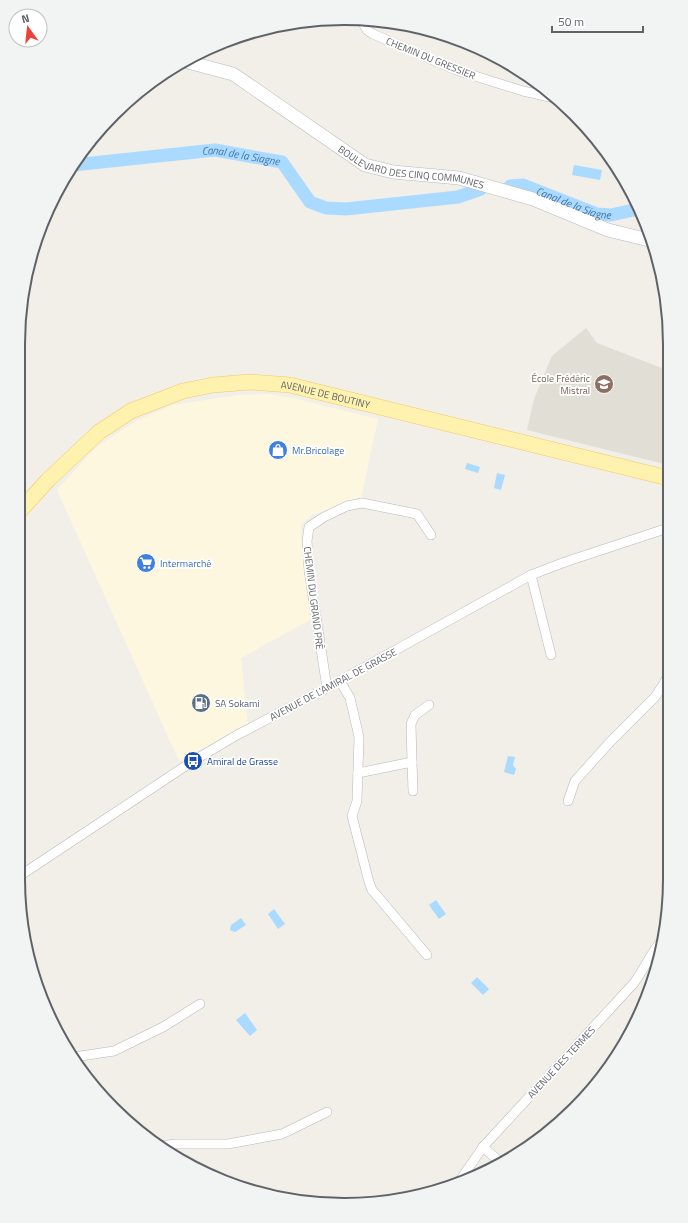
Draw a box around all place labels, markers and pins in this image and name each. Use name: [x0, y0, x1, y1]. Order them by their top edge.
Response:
place label: École Frédéric Mistral: [532, 371, 590, 398]
school or university icon: École Frédéric Mistral: [593, 373, 615, 395]
shop icon: Mr.Bricolage: [267, 439, 289, 461]
place label: Mr.Bricolage: [292, 443, 344, 458]
supermarket icon: Intermarché: [135, 552, 157, 574]
place label: Intermarché: [160, 556, 211, 571]
fuel station icon: SA Sokami: [190, 692, 212, 714]
place label: SA Sokami: [215, 696, 260, 711]
bus stop icon: Amiral de Grasse: [182, 750, 204, 772]
place label: Amiral de Grasse: [207, 754, 278, 769]

